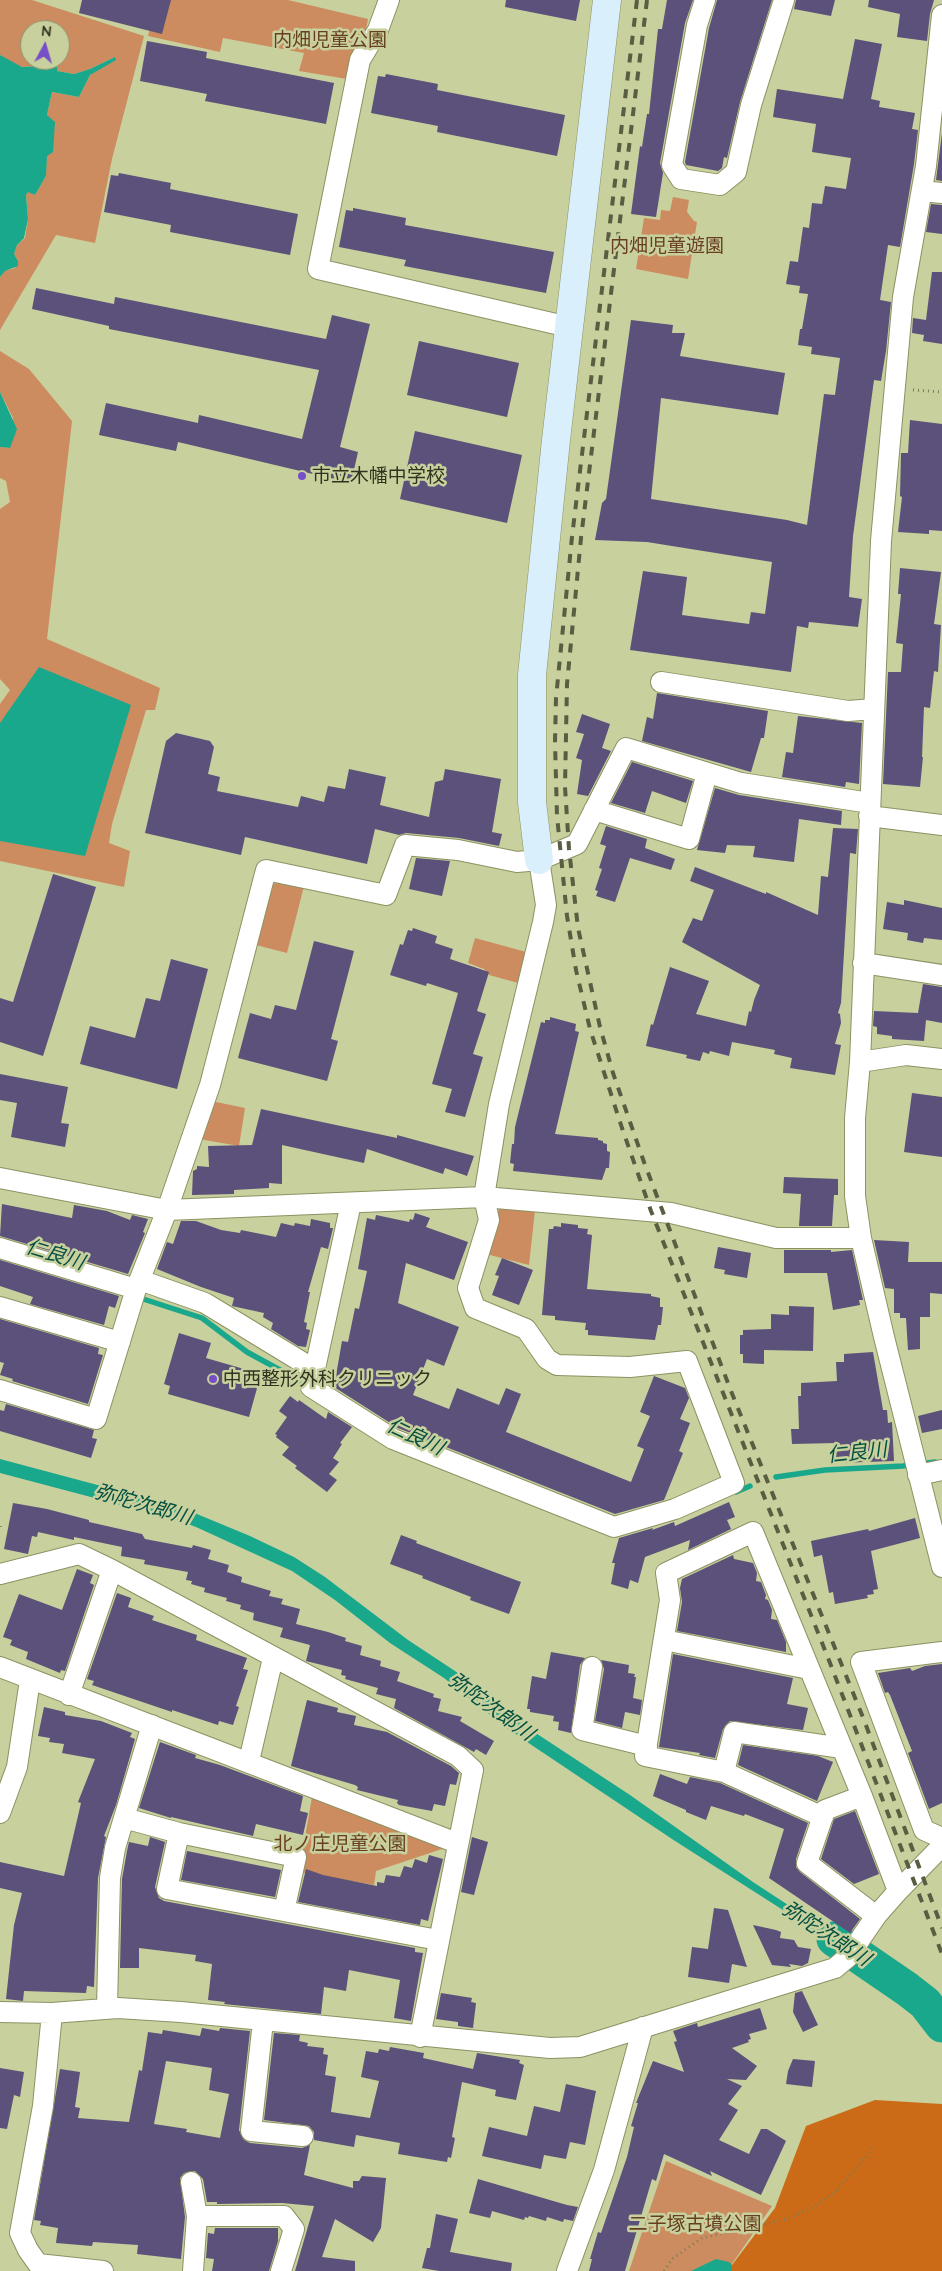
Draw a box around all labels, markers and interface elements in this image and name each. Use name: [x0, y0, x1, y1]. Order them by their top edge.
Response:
north arrow: [20, 20, 70, 70]
text: N: [40, 22, 53, 41]
park label: 内畑児童公園: [273, 29, 387, 51]
park label: 内畑児童遊園: [610, 235, 724, 257]
place label: 市立木幡中学校: [312, 465, 445, 487]
marker: 市立木幡中学校: [296, 470, 308, 482]
water label: 仁良川: [23, 1235, 87, 1275]
place label: 中西整形外科クリニック: [223, 1368, 432, 1390]
marker: 中西整形外科クリニック: [207, 1373, 219, 1385]
water label: 仁良川: [383, 1413, 447, 1461]
water label: 仁良川: [826, 1438, 888, 1468]
water label: 弥陀次郎川: [92, 1480, 194, 1530]
water label: 弥陀次郎川: [443, 1668, 539, 1746]
park label: 北ノ庄児童公園: [274, 1833, 406, 1855]
water label: 弥陀次郎川: [778, 1897, 874, 1971]
park label: 二子塚古墳公園: [629, 2213, 761, 2235]

